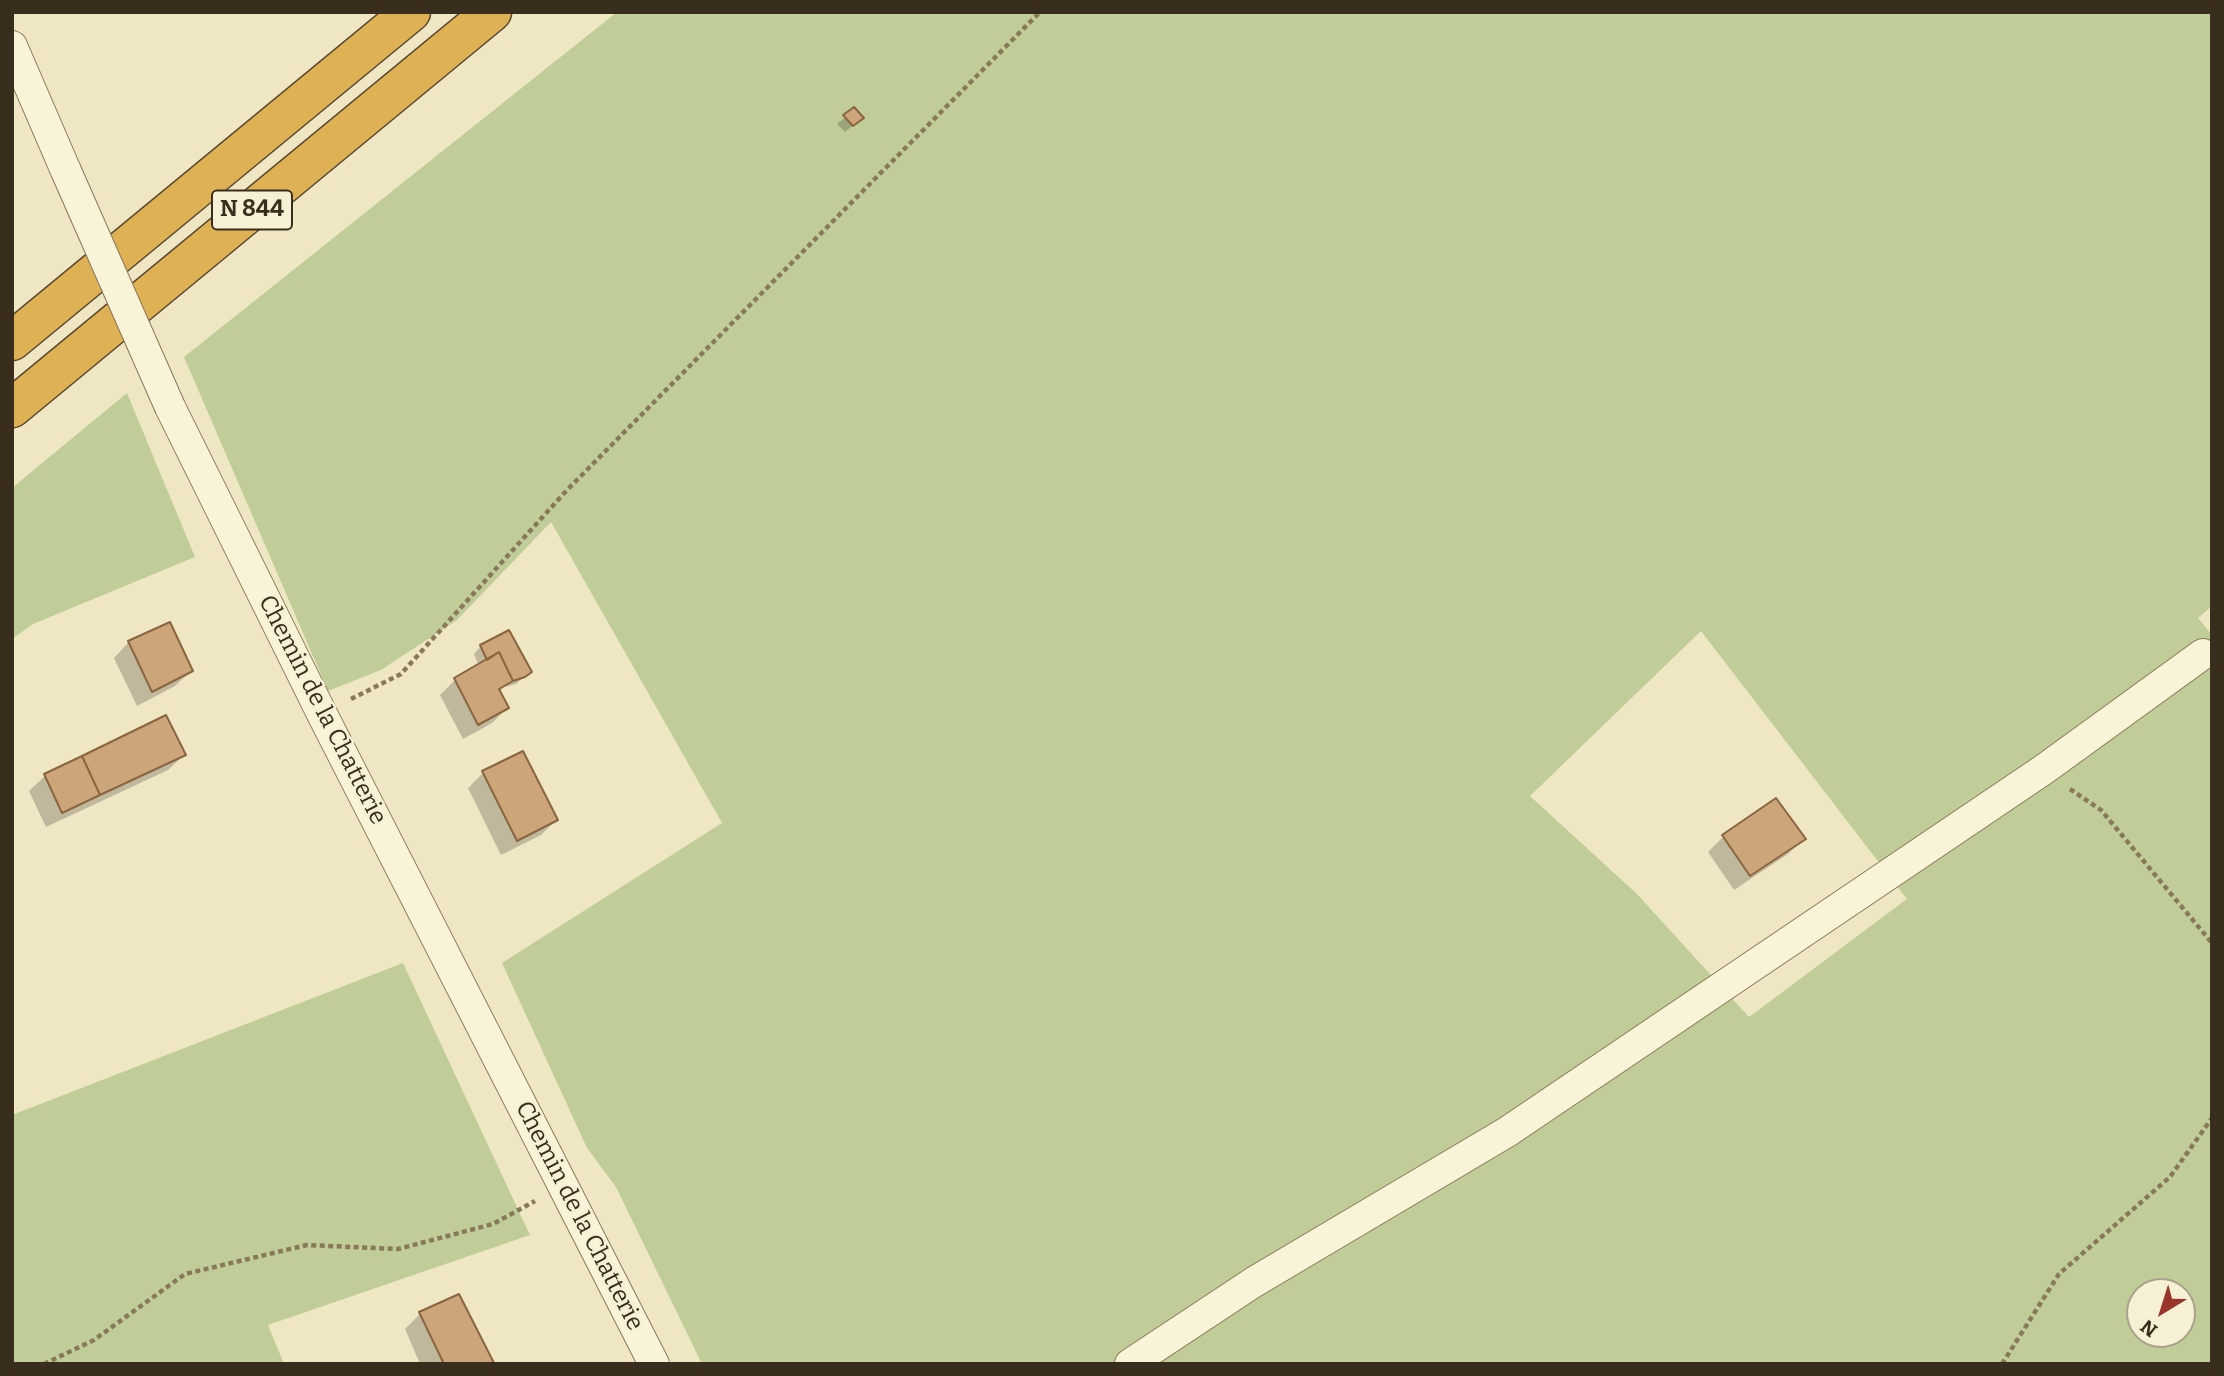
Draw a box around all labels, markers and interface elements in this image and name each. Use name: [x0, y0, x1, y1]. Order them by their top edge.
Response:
road number: N 844: [212, 190, 292, 230]
street label: Chemin de la Chatterie: [252, 591, 392, 829]
street label: Chemin de la Chatterie: [509, 1097, 649, 1335]
north arrow: [2126, 1278, 2196, 1348]
text: N: [2136, 1315, 2162, 1342]

